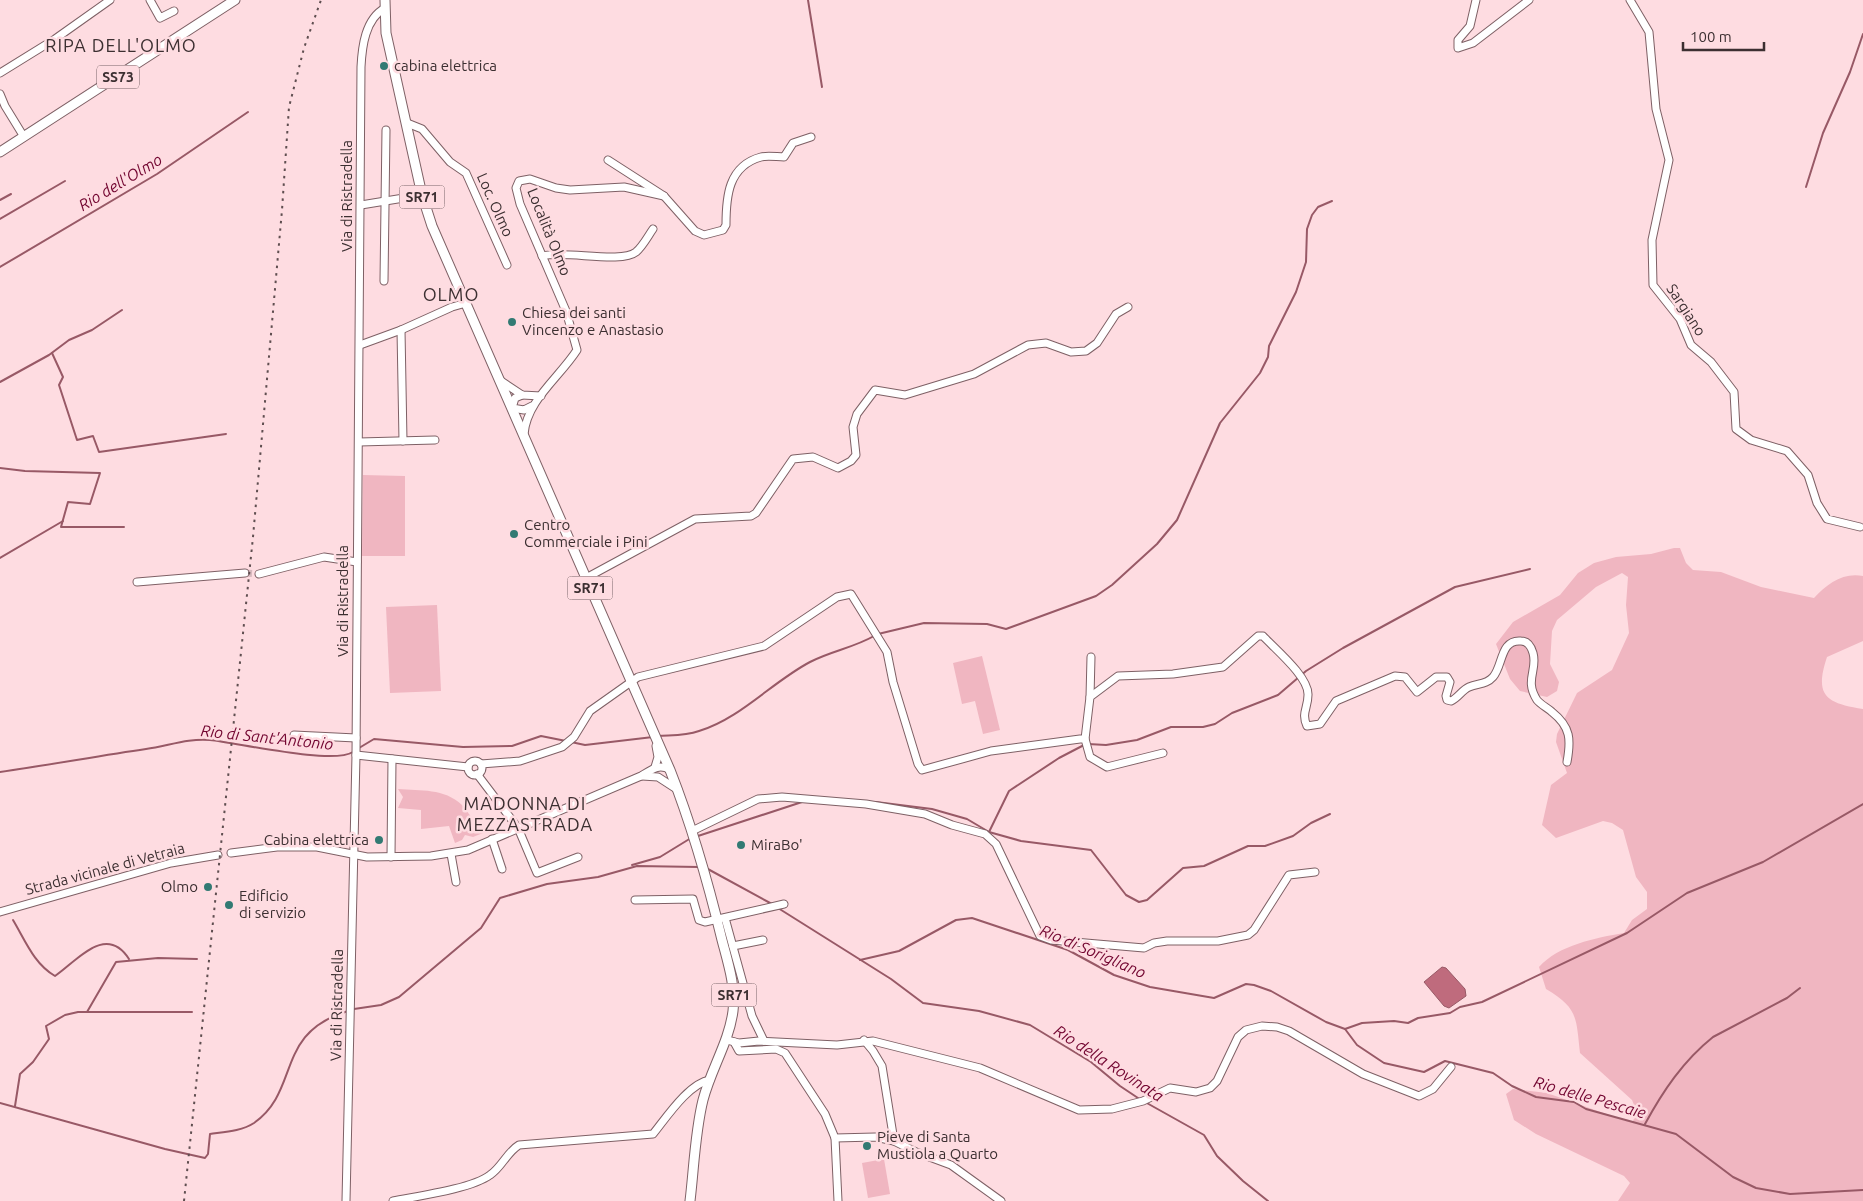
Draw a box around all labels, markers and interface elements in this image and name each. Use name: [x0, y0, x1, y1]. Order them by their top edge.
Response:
scale bar: [1683, 20, 1764, 52]
text: 100 m: [1690, 28, 1732, 45]
district label: RIPA DELL'OLMO: [45, 35, 197, 55]
place label: cabina elettrica: [394, 57, 497, 74]
marker: cabina elettrica: [378, 60, 390, 72]
road number: SS73: [97, 66, 139, 88]
street label: Via di Ristradella: [338, 140, 355, 252]
water label: Rio dell'Olmo: [75, 150, 165, 214]
street label: Loc. Olmo: [474, 170, 517, 239]
road number: SR71: [400, 186, 444, 208]
street label: Località Olmo: [524, 186, 575, 278]
street label: Sargiano: [1663, 281, 1710, 339]
district label: OLMO: [423, 284, 479, 304]
place label: Chiesa dei santi Vincenzo e Anastasio: [522, 304, 664, 338]
marker: Chiesa dei santi Vincenzo e Anastasio: [506, 316, 518, 328]
place label: Centro Commerciale i Pini: [524, 516, 648, 550]
marker: Centro Commerciale i Pini: [508, 528, 520, 540]
street label: Via di Ristradella: [334, 545, 351, 657]
road number: SR71: [568, 576, 612, 600]
water label: Rio di Sant'Antonio: [200, 721, 334, 753]
district label: MADONNA DI MEZZASTRADA: [457, 793, 593, 834]
place label: Cabina elettrica: [264, 831, 369, 848]
marker: Cabina elettrica: [373, 834, 385, 846]
place label: MiraBo': [751, 836, 803, 853]
street label: Strada vicinale di Vetraia: [23, 839, 186, 898]
marker: MiraBo': [735, 839, 747, 851]
place label: Olmo: [161, 878, 198, 895]
marker: Olmo: [202, 881, 214, 893]
place label: Edificio di servizio: [239, 887, 306, 921]
marker: Edificio di servizio: [223, 899, 235, 911]
water label: Rio di Sorigliano: [1037, 921, 1149, 981]
street label: Via di Ristradella: [327, 949, 346, 1061]
road number: SR71: [712, 984, 756, 1006]
water label: Rio della Rovinata: [1051, 1021, 1167, 1105]
water label: Rio delle Pescaie: [1532, 1072, 1648, 1122]
place label: Pieve di Santa Mustiola a Quarto: [877, 1128, 998, 1162]
marker: Pieve di Santa Mustiola a Quarto: [861, 1140, 873, 1152]

